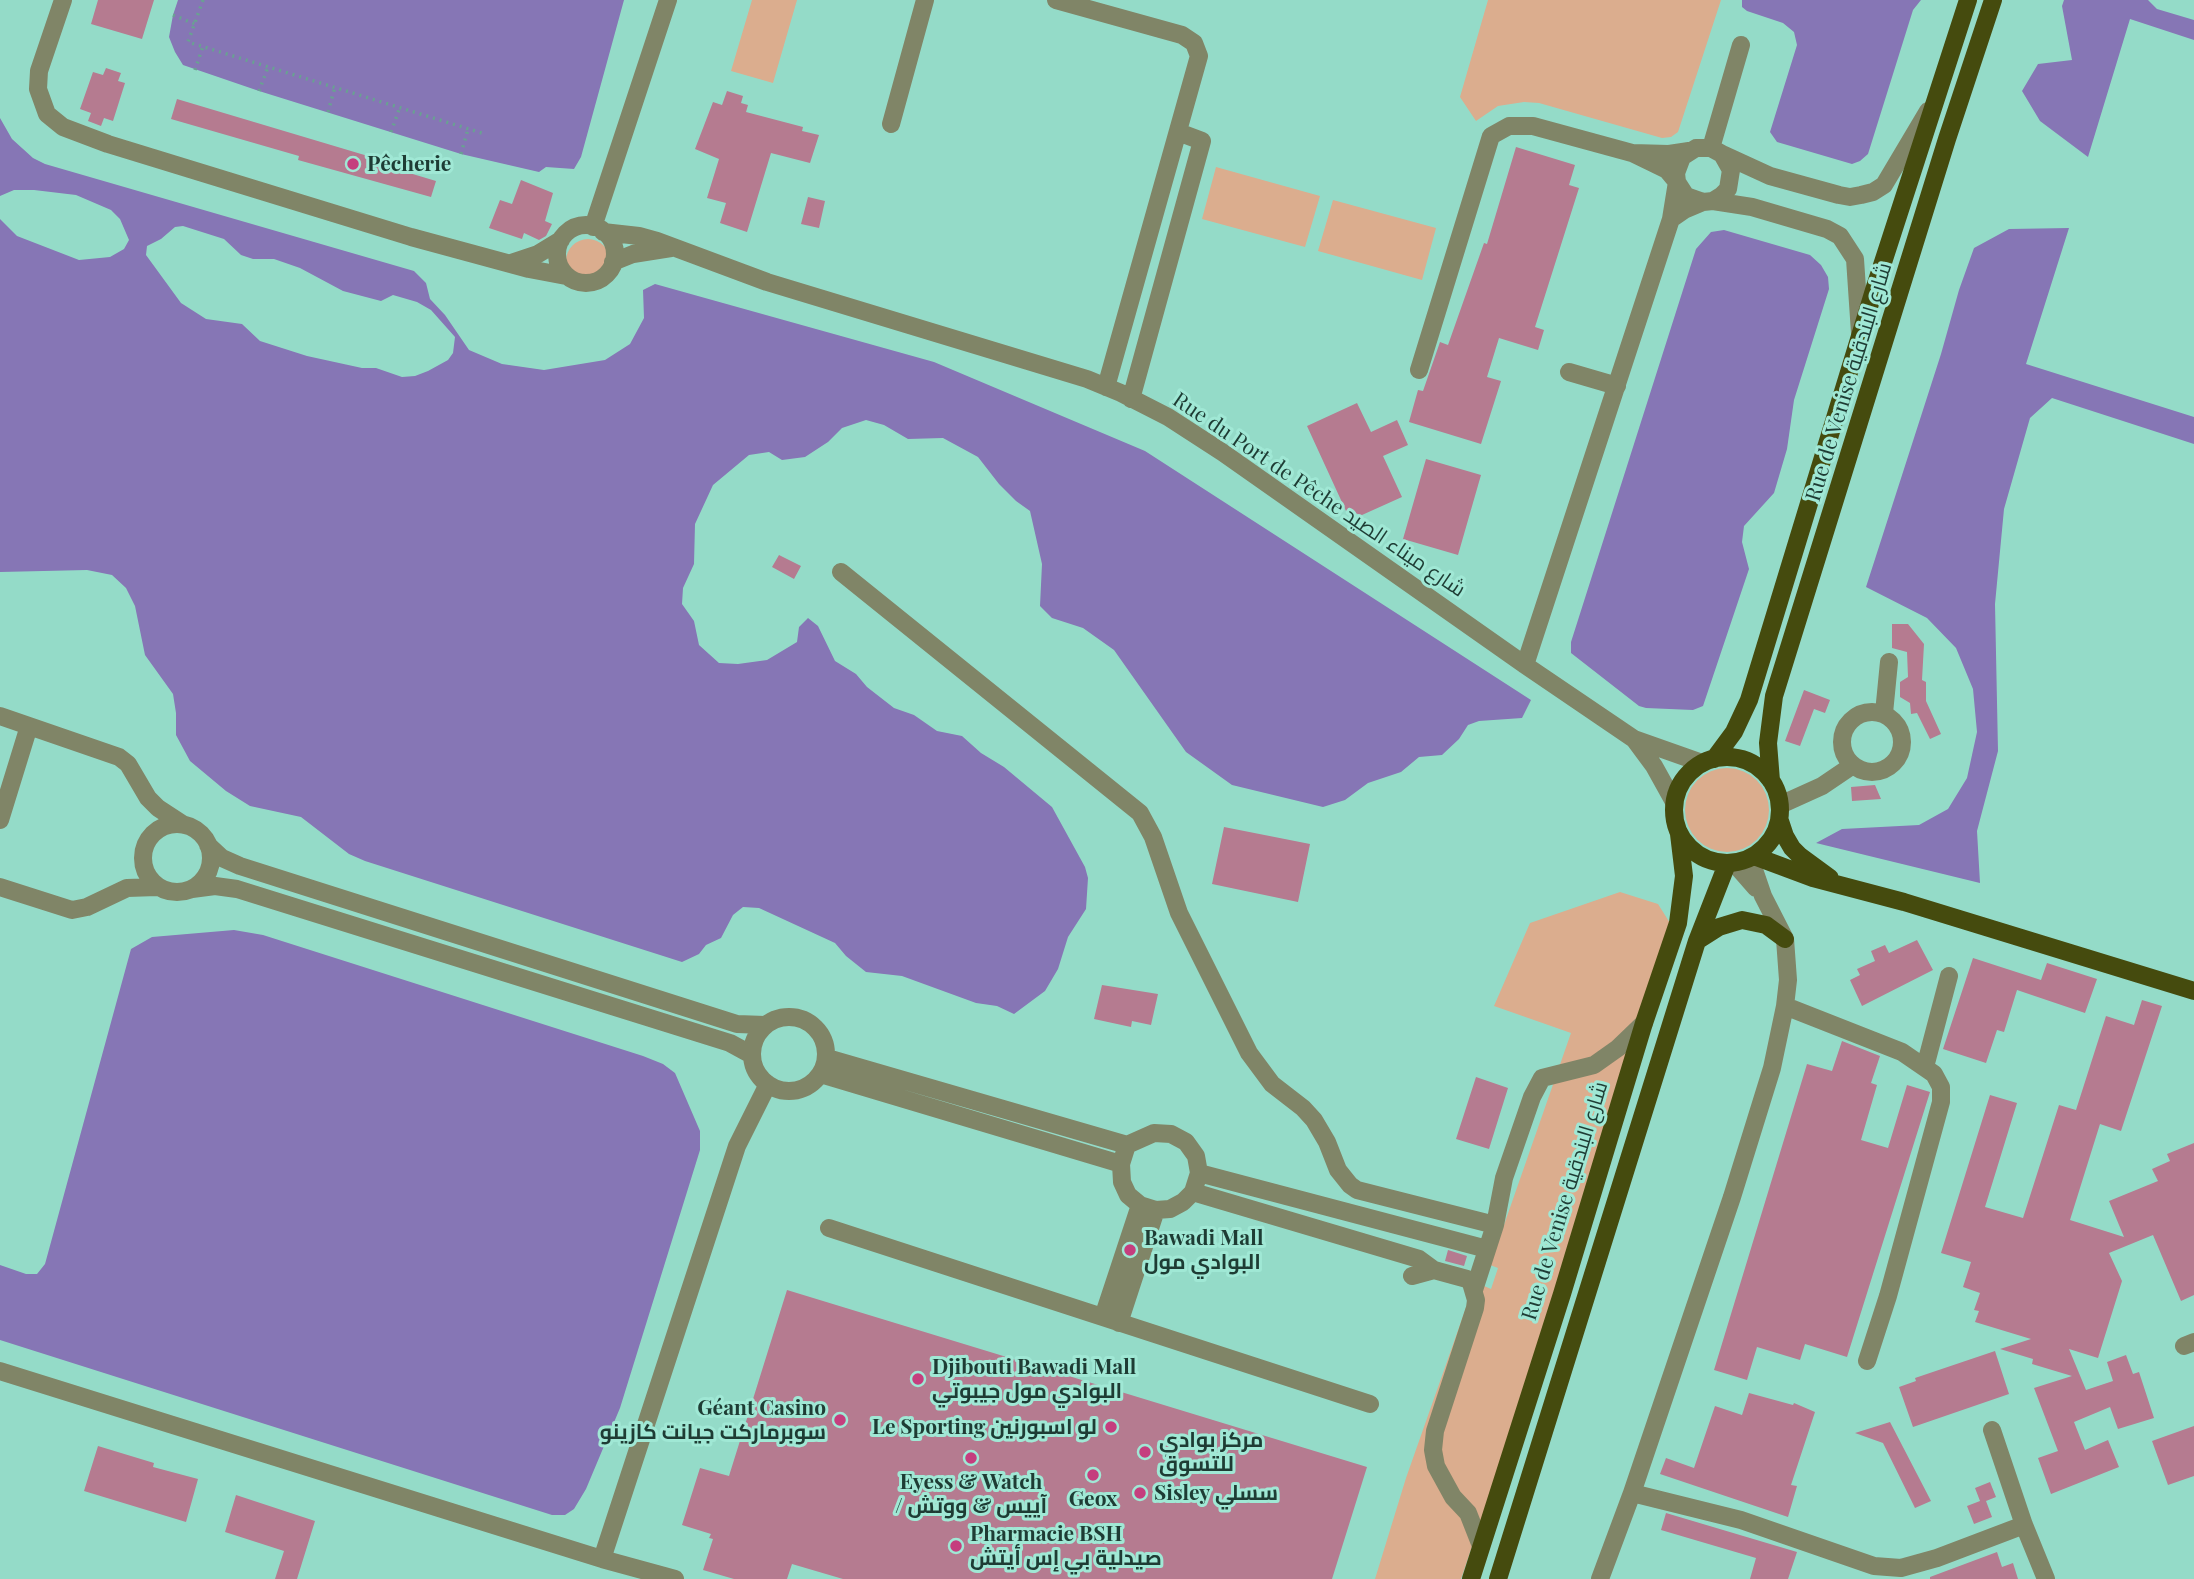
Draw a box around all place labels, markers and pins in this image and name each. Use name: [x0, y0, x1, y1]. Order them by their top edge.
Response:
place label: Pêcherie: [367, 151, 451, 177]
marker: Pêcherie: [345, 156, 361, 172]
place label: Bawadi Mall البوادي مول: [1144, 1225, 1263, 1275]
marker: Bawadi Mall البوادي مول: [1122, 1242, 1138, 1258]
place label: Djibouti Bawadi Mall البوادي مول جيبوتي: [932, 1354, 1136, 1404]
marker: Djibouti Bawadi Mall البوادي مول جيبوتي: [910, 1371, 926, 1387]
place label: Géant Casino سوبرماركت جيانت كازينو: [600, 1395, 826, 1445]
marker: Géant Casino سوبرماركت جيانت كازينو: [832, 1412, 848, 1428]
place label: Le Sporting لو اسبورنين: [872, 1414, 1097, 1440]
marker: Le Sporting لو اسبورنين: [1103, 1419, 1119, 1435]
place label: مركز بوادي للتسوق: [1159, 1427, 1263, 1477]
marker: مركز بوادي للتسوق: [1137, 1444, 1153, 1460]
marker: Eyess & Watch / آييس & ووتش: [963, 1450, 979, 1466]
marker: Geox: [1085, 1467, 1101, 1483]
place label: Eyess & Watch / آييس & ووتش: [895, 1469, 1047, 1519]
place label: Sisley سسلي: [1154, 1480, 1278, 1506]
marker: Sisley سسلي: [1132, 1485, 1148, 1501]
place label: Geox: [1069, 1486, 1117, 1512]
place label: Pharmacie BSH صيدلية بي إس أيتش: [970, 1521, 1162, 1571]
marker: Pharmacie BSH صيدلية بي إس أيتش: [948, 1538, 964, 1554]

